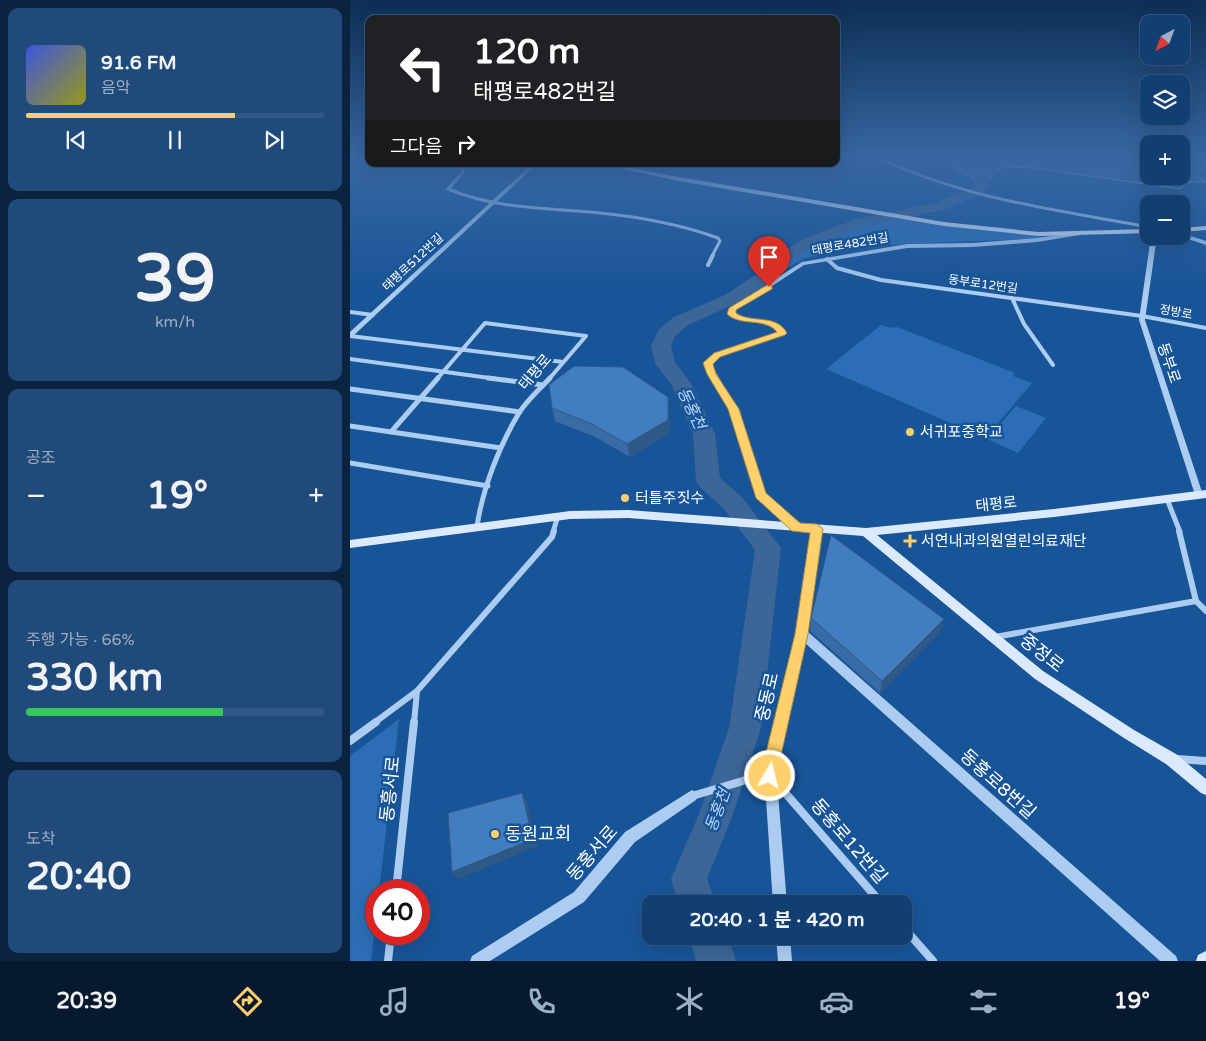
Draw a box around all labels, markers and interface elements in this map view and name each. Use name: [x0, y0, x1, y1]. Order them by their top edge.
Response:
north arrow: [1140, 15, 1190, 65]
map controls: [1140, 15, 1190, 245]
text: 120 m: [473, 31, 580, 73]
icon: left: [390, 35, 455, 100]
text: 91.6 FM: [101, 52, 177, 74]
button: layers: [1140, 75, 1190, 125]
text: 음악: [101, 78, 130, 98]
text: 태평로482번길: [473, 79, 616, 105]
icon: previous: [62, 126, 90, 154]
icon: pause: [161, 126, 189, 154]
icon: next: [260, 126, 288, 154]
icon: right: [452, 130, 480, 158]
button: +: [1140, 135, 1190, 185]
text: 그다음: [390, 136, 442, 158]
button: −: [1140, 195, 1190, 245]
street label: 태평로512번길: [380, 230, 446, 294]
street label: 태평로482번길: [810, 230, 890, 258]
pin: [748, 236, 790, 287]
text: 39: [134, 240, 216, 319]
icon: arrive: [755, 243, 783, 271]
street label: 동부로12번길: [947, 272, 1019, 296]
street label: 정방로: [1158, 302, 1194, 322]
text: km/h: [155, 312, 195, 332]
street label: 동부로: [1154, 340, 1184, 386]
street label: 태평로: [515, 350, 555, 394]
water label: 동홍천: [673, 384, 710, 435]
place label: 서귀포중학교: [920, 423, 1003, 441]
marker: 서귀포중학교: [904, 426, 916, 438]
text: 공조: [26, 448, 55, 468]
text: 19°: [146, 473, 208, 519]
text: −: [26, 479, 46, 513]
text: +: [308, 479, 324, 513]
place label: 터틀주짓수: [635, 489, 704, 507]
marker: 터틀주짓수: [619, 492, 631, 504]
street label: 태평로: [974, 493, 1018, 515]
place label: 서연내과의원열린의료재단: [921, 532, 1087, 550]
marker: 서연내과의원열린의료재단: [903, 534, 917, 548]
street label: 중정로: [1016, 629, 1068, 677]
text: 주행 가능 · 66%: [26, 630, 135, 650]
text: 330 km: [26, 655, 163, 701]
street label: 중동로: [751, 670, 783, 724]
street label: 동홍로8번길: [956, 744, 1040, 824]
position arrow: [743, 749, 795, 801]
street label: 동흥서로: [376, 755, 404, 823]
water label: 동홍천: [701, 784, 736, 835]
street label: 동홍로12번길: [806, 794, 892, 888]
street label: 동홍서로: [562, 821, 622, 885]
place label: 동원교회: [505, 823, 571, 845]
marker: 동원교회: [489, 828, 501, 840]
text: 도착: [26, 829, 55, 849]
text: 20:40: [26, 854, 131, 900]
speed limit sign: 40: [365, 880, 430, 945]
text: 20:40 · 1 분 · 420 m: [690, 909, 864, 931]
icon: directions: [230, 984, 265, 1019]
icon: music: [377, 984, 412, 1019]
icon: phone: [524, 984, 559, 1019]
icon: climate: [672, 984, 707, 1019]
icon: car: [819, 984, 854, 1019]
icon: filters: [966, 984, 1001, 1019]
text: 20:39: [56, 988, 117, 1014]
text: 19°: [1114, 988, 1150, 1014]

